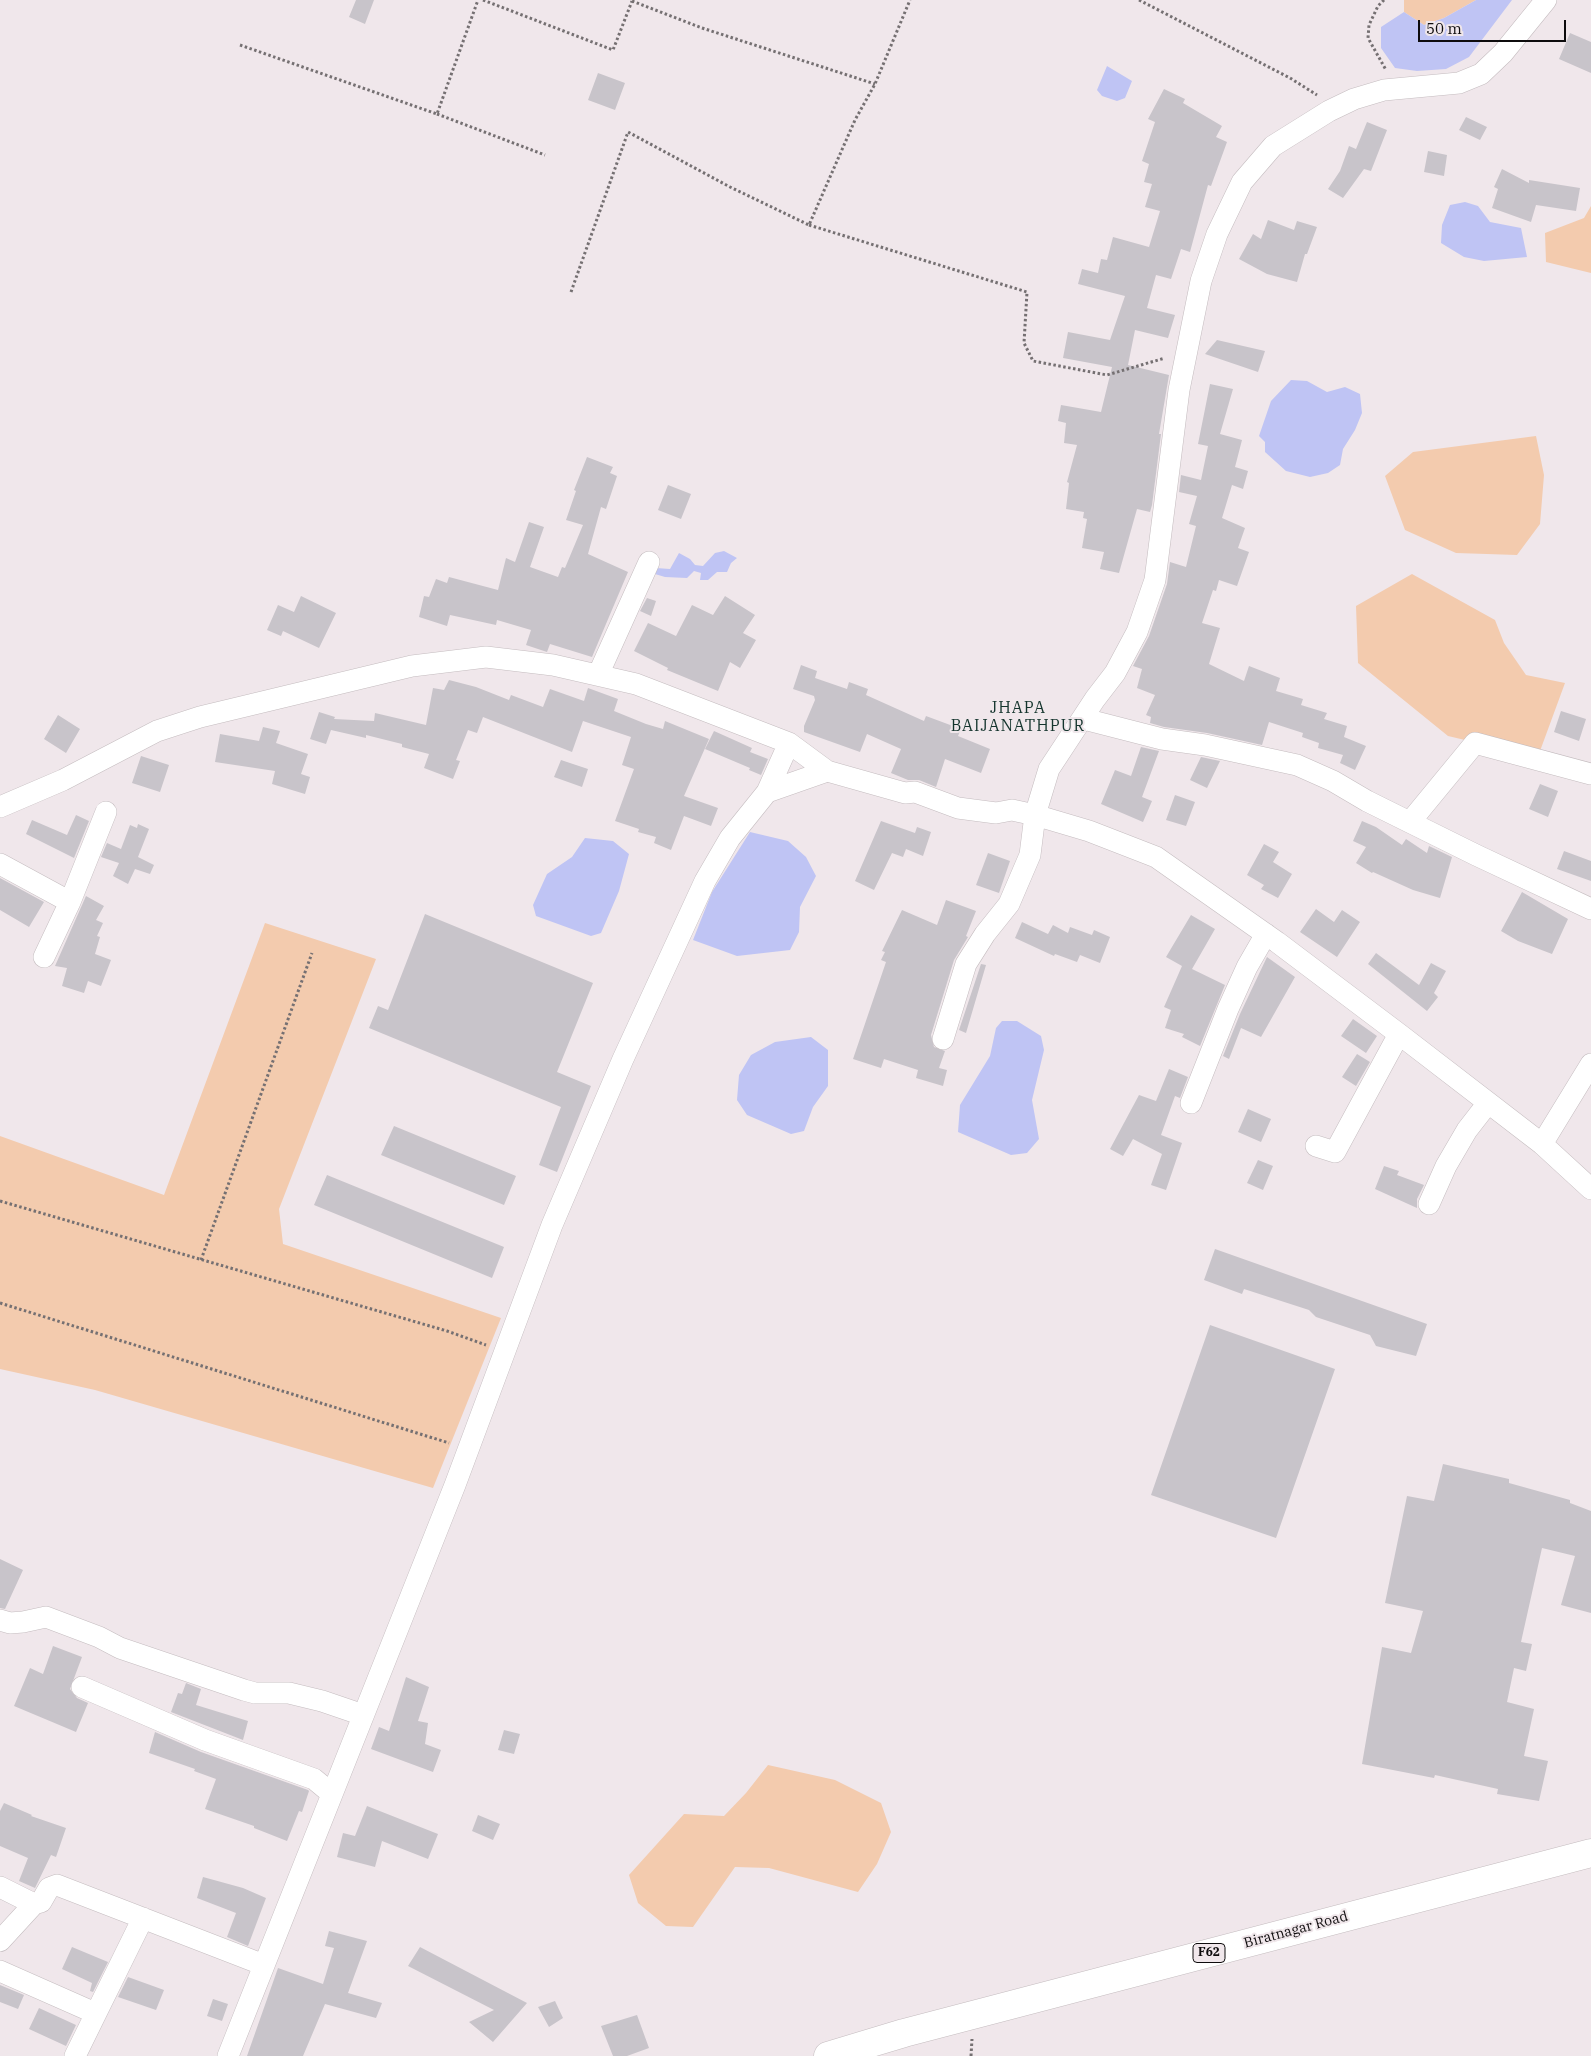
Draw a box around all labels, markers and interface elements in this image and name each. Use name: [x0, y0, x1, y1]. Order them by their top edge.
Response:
scale bar: [1421, 10, 1568, 42]
text: 50 m: [1426, 19, 1462, 38]
district label: JHAPA BAIJANATHPUR: [949, 698, 1087, 736]
street label: Biratnagar Road: [1242, 1908, 1350, 1952]
road number: F62: [1193, 1944, 1225, 1962]

